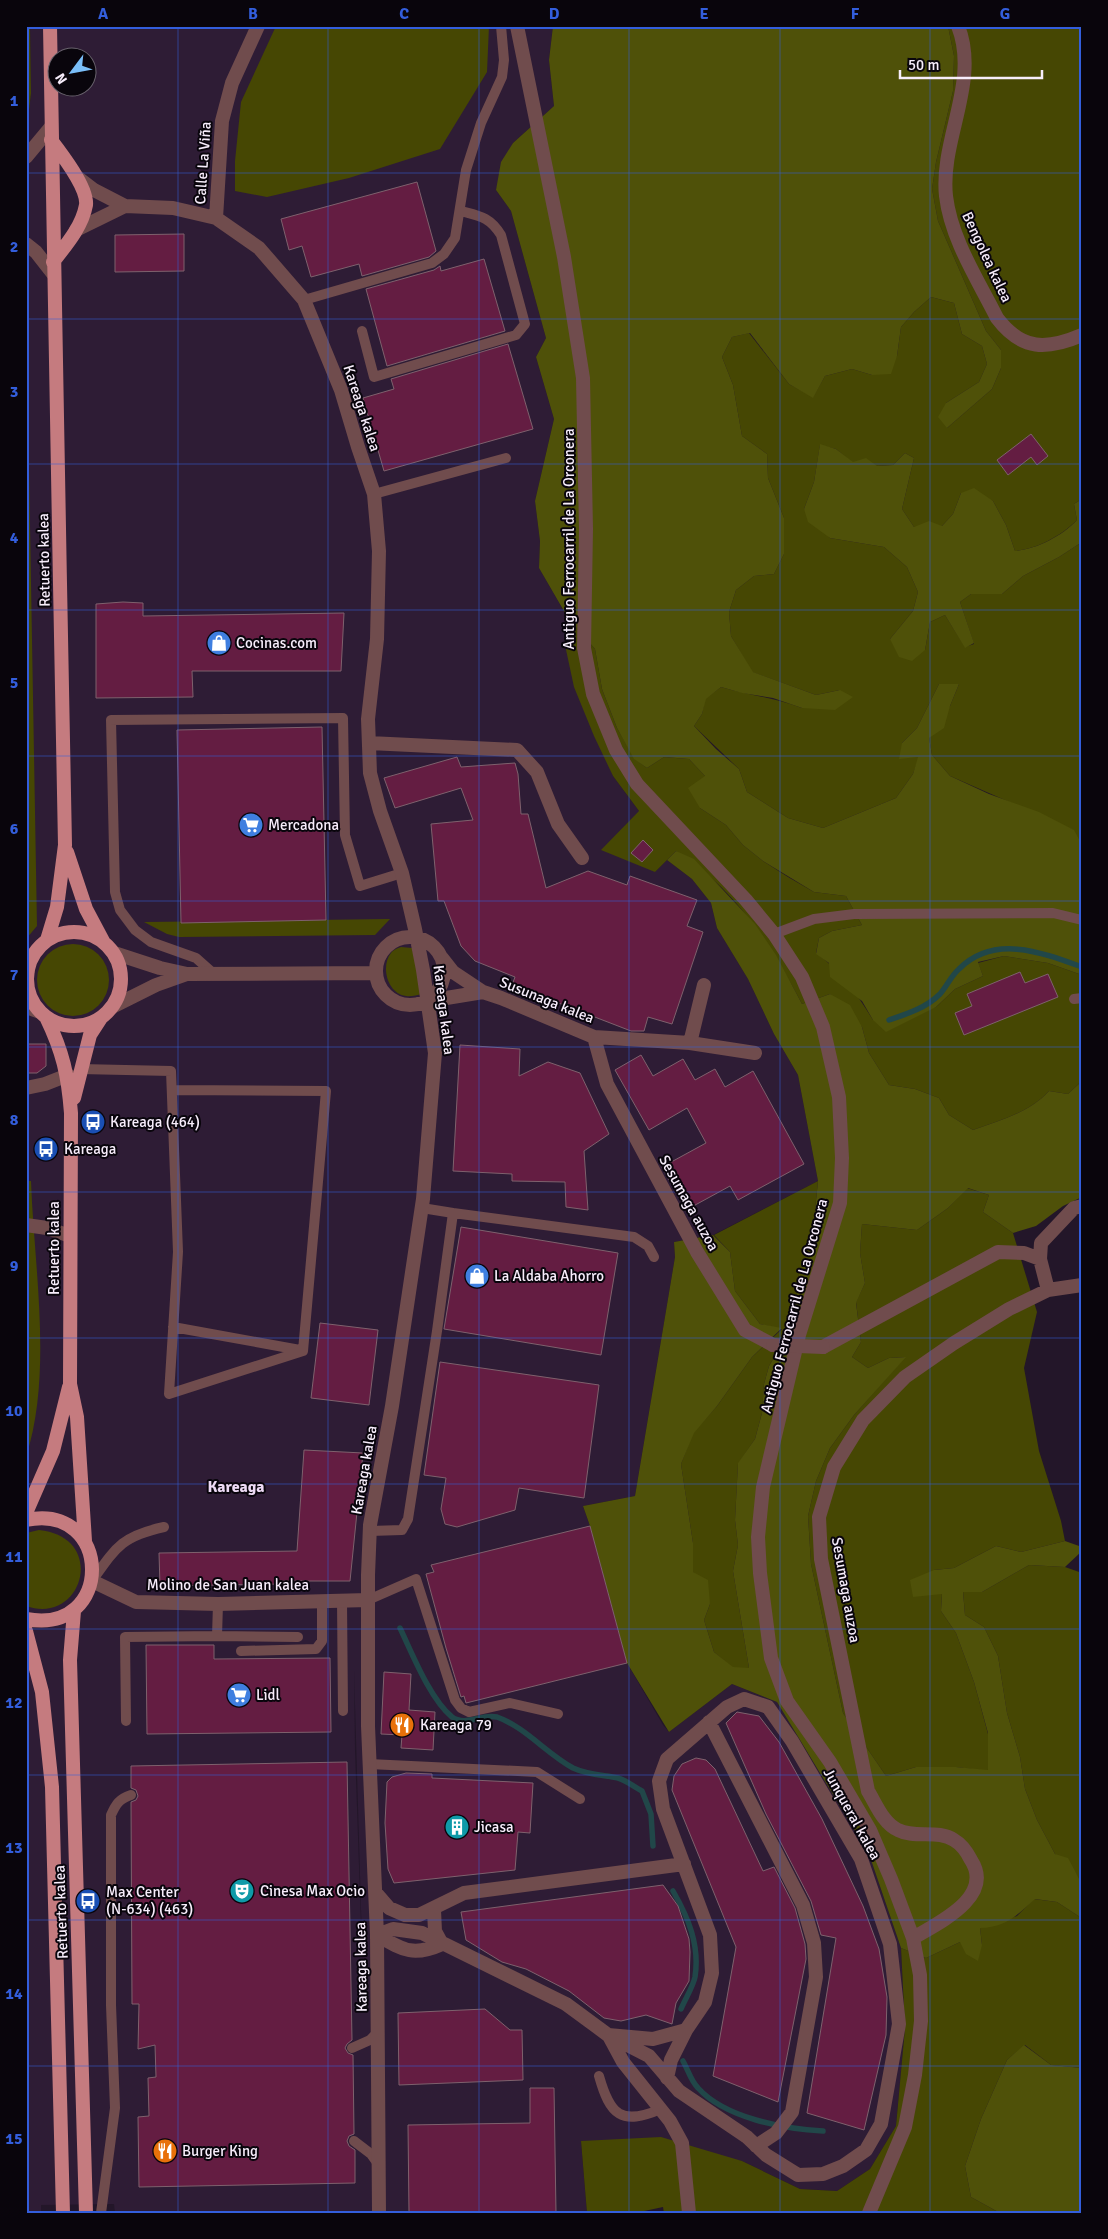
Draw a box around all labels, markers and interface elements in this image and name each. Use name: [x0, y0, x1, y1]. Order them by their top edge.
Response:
text: A: [98, 4, 109, 24]
text: B: [248, 4, 258, 24]
text: C: [399, 4, 409, 24]
text: D: [549, 4, 560, 24]
text: E: [699, 4, 709, 24]
text: F: [851, 4, 860, 24]
text: G: [1000, 4, 1010, 24]
north arrow: [48, 48, 98, 98]
scale bar: [900, 48, 1043, 80]
text: 50 m: [908, 56, 939, 74]
text: N: [52, 70, 71, 87]
text: 1: [10, 91, 19, 111]
street label: Calle La Viña: [191, 121, 215, 205]
street label: Bengolea kalea: [958, 209, 1016, 305]
text: 2: [10, 237, 18, 257]
street label: Kareaga kalea: [340, 362, 384, 454]
text: 3: [10, 382, 18, 402]
street label: Antiguo Ferrocarril de La Orconera: [560, 428, 578, 650]
street label: Retuerto kalea: [34, 513, 54, 607]
text: 4: [10, 528, 19, 548]
shop icon: Cocinas.com: [206, 630, 232, 656]
place label: Cocinas.com: [236, 634, 317, 652]
text: 5: [10, 673, 18, 693]
supermarket icon: Mercadona: [238, 812, 264, 838]
place label: Mercadona: [268, 816, 339, 834]
text: 6: [10, 819, 19, 839]
street label: Kareaga kalea: [430, 964, 458, 1056]
text: 7: [10, 965, 19, 985]
street label: Susunaga kalea: [497, 973, 597, 1027]
bus stop icon: Kareaga (464): [80, 1109, 106, 1135]
text: 8: [10, 1110, 19, 1130]
place label: Kareaga (464): [110, 1113, 200, 1131]
bus stop icon: Kareaga: [33, 1136, 59, 1162]
place label: Kareaga: [64, 1140, 116, 1158]
street label: Sesumaga auzoa: [655, 1152, 723, 1254]
street label: Antiguo Ferrocarril de La Orconera: [757, 1197, 831, 1415]
street label: Retuerto kalea: [45, 1201, 63, 1295]
text: 9: [10, 1256, 19, 1276]
shop icon: La Aldaba Ahorro: [464, 1263, 490, 1289]
place label: La Aldaba Ahorro: [494, 1267, 604, 1285]
text: 10: [5, 1401, 23, 1421]
street label: Kareaga kalea: [347, 1424, 381, 1516]
district label: Kareaga: [207, 1477, 265, 1497]
street label: Sesumaga auzoa: [828, 1536, 864, 1644]
text: 11: [5, 1547, 23, 1567]
street label: Molino de San Juan kalea: [147, 1576, 309, 1594]
supermarket icon: Lidl: [226, 1682, 252, 1708]
place label: Lidl: [256, 1686, 280, 1704]
text: 12: [5, 1693, 23, 1713]
restaurant icon: Kareaga 79: [389, 1712, 415, 1738]
place label: Kareaga 79: [420, 1716, 492, 1734]
street label: Junqueral kalea: [819, 1765, 885, 1863]
building icon: Jicasa: [444, 1814, 470, 1840]
place label: Jicasa: [474, 1818, 514, 1836]
text: 13: [5, 1838, 23, 1858]
street label: Retuerto kalea: [50, 1865, 72, 1959]
theatre icon: Cinesa Max Ocio: [229, 1878, 255, 1904]
place label: Cinesa Max Ocio: [260, 1882, 365, 1900]
place label: Max Center (N-634) (463): [106, 1883, 193, 1918]
bus stop icon: Max Center (N-634) (463): [75, 1888, 101, 1914]
street label: Kareaga kalea: [351, 1922, 371, 2012]
text: 14: [5, 1984, 23, 2004]
text: 15: [5, 2129, 23, 2149]
restaurant icon: Burger King: [152, 2138, 178, 2164]
place label: Burger King: [182, 2142, 258, 2160]

